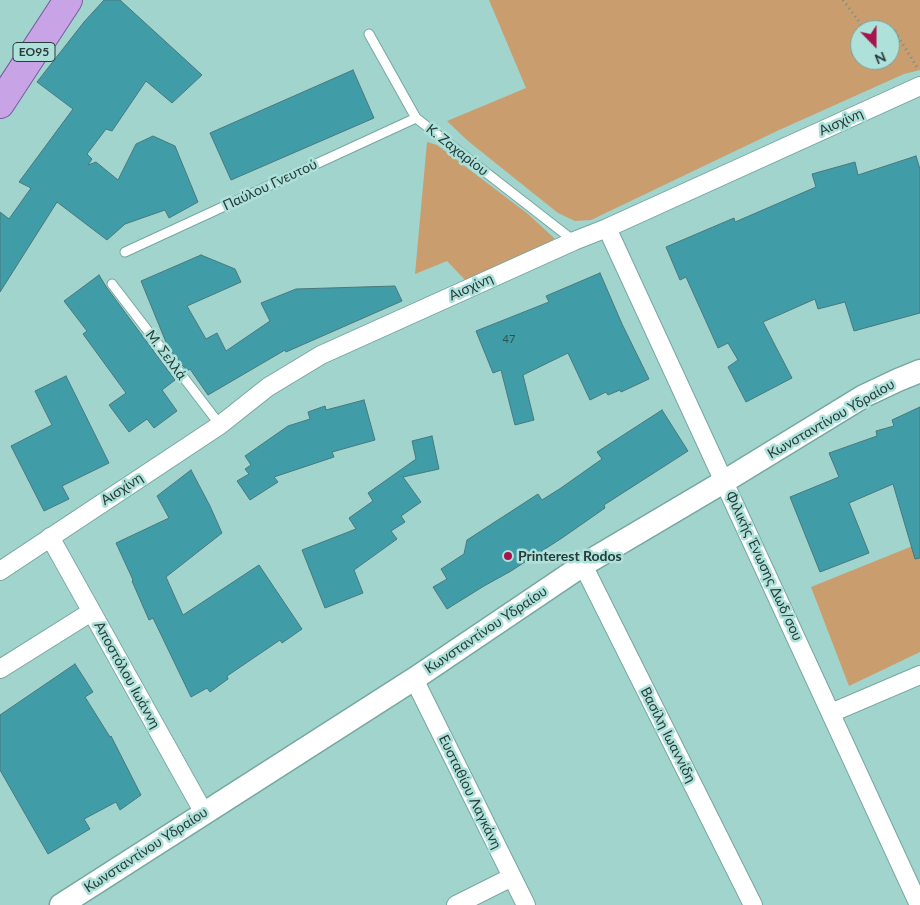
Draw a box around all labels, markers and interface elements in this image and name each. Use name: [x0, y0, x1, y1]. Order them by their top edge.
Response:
north arrow: [850, 20, 900, 70]
road number: ΕΟ95: [13, 42, 55, 62]
text: N: [872, 49, 889, 68]
street label: Αισχίνη: [816, 105, 866, 139]
street label: Κ. Ζαχαρίου: [422, 120, 492, 180]
street label: Παύλου Γνευτού: [220, 156, 320, 214]
street label: Αισχίνη: [446, 270, 496, 304]
street label: Μ. Σελλά: [142, 327, 190, 383]
house number: 47: [503, 332, 515, 346]
street label: Κωνσταντίνου Υδραίου: [764, 376, 898, 462]
street label: Αισχίνη: [98, 469, 146, 509]
street label: Φιλικής Ένωσης Δωδ/σου: [722, 489, 806, 643]
place label: Printerest Rodos: [518, 548, 622, 564]
marker: Printerest Rodos: [502, 550, 514, 562]
street label: Κωνσταντίνου Υδραίου: [422, 583, 550, 677]
street label: Αποστόλου Ιωάννη: [91, 618, 163, 732]
street label: Βασίλη Ιωαννίδη: [637, 684, 699, 786]
street label: Ευσταθίου Λαγκάνη: [435, 732, 505, 852]
street label: Κωνσταντίνου Υδραίου: [81, 804, 211, 896]

